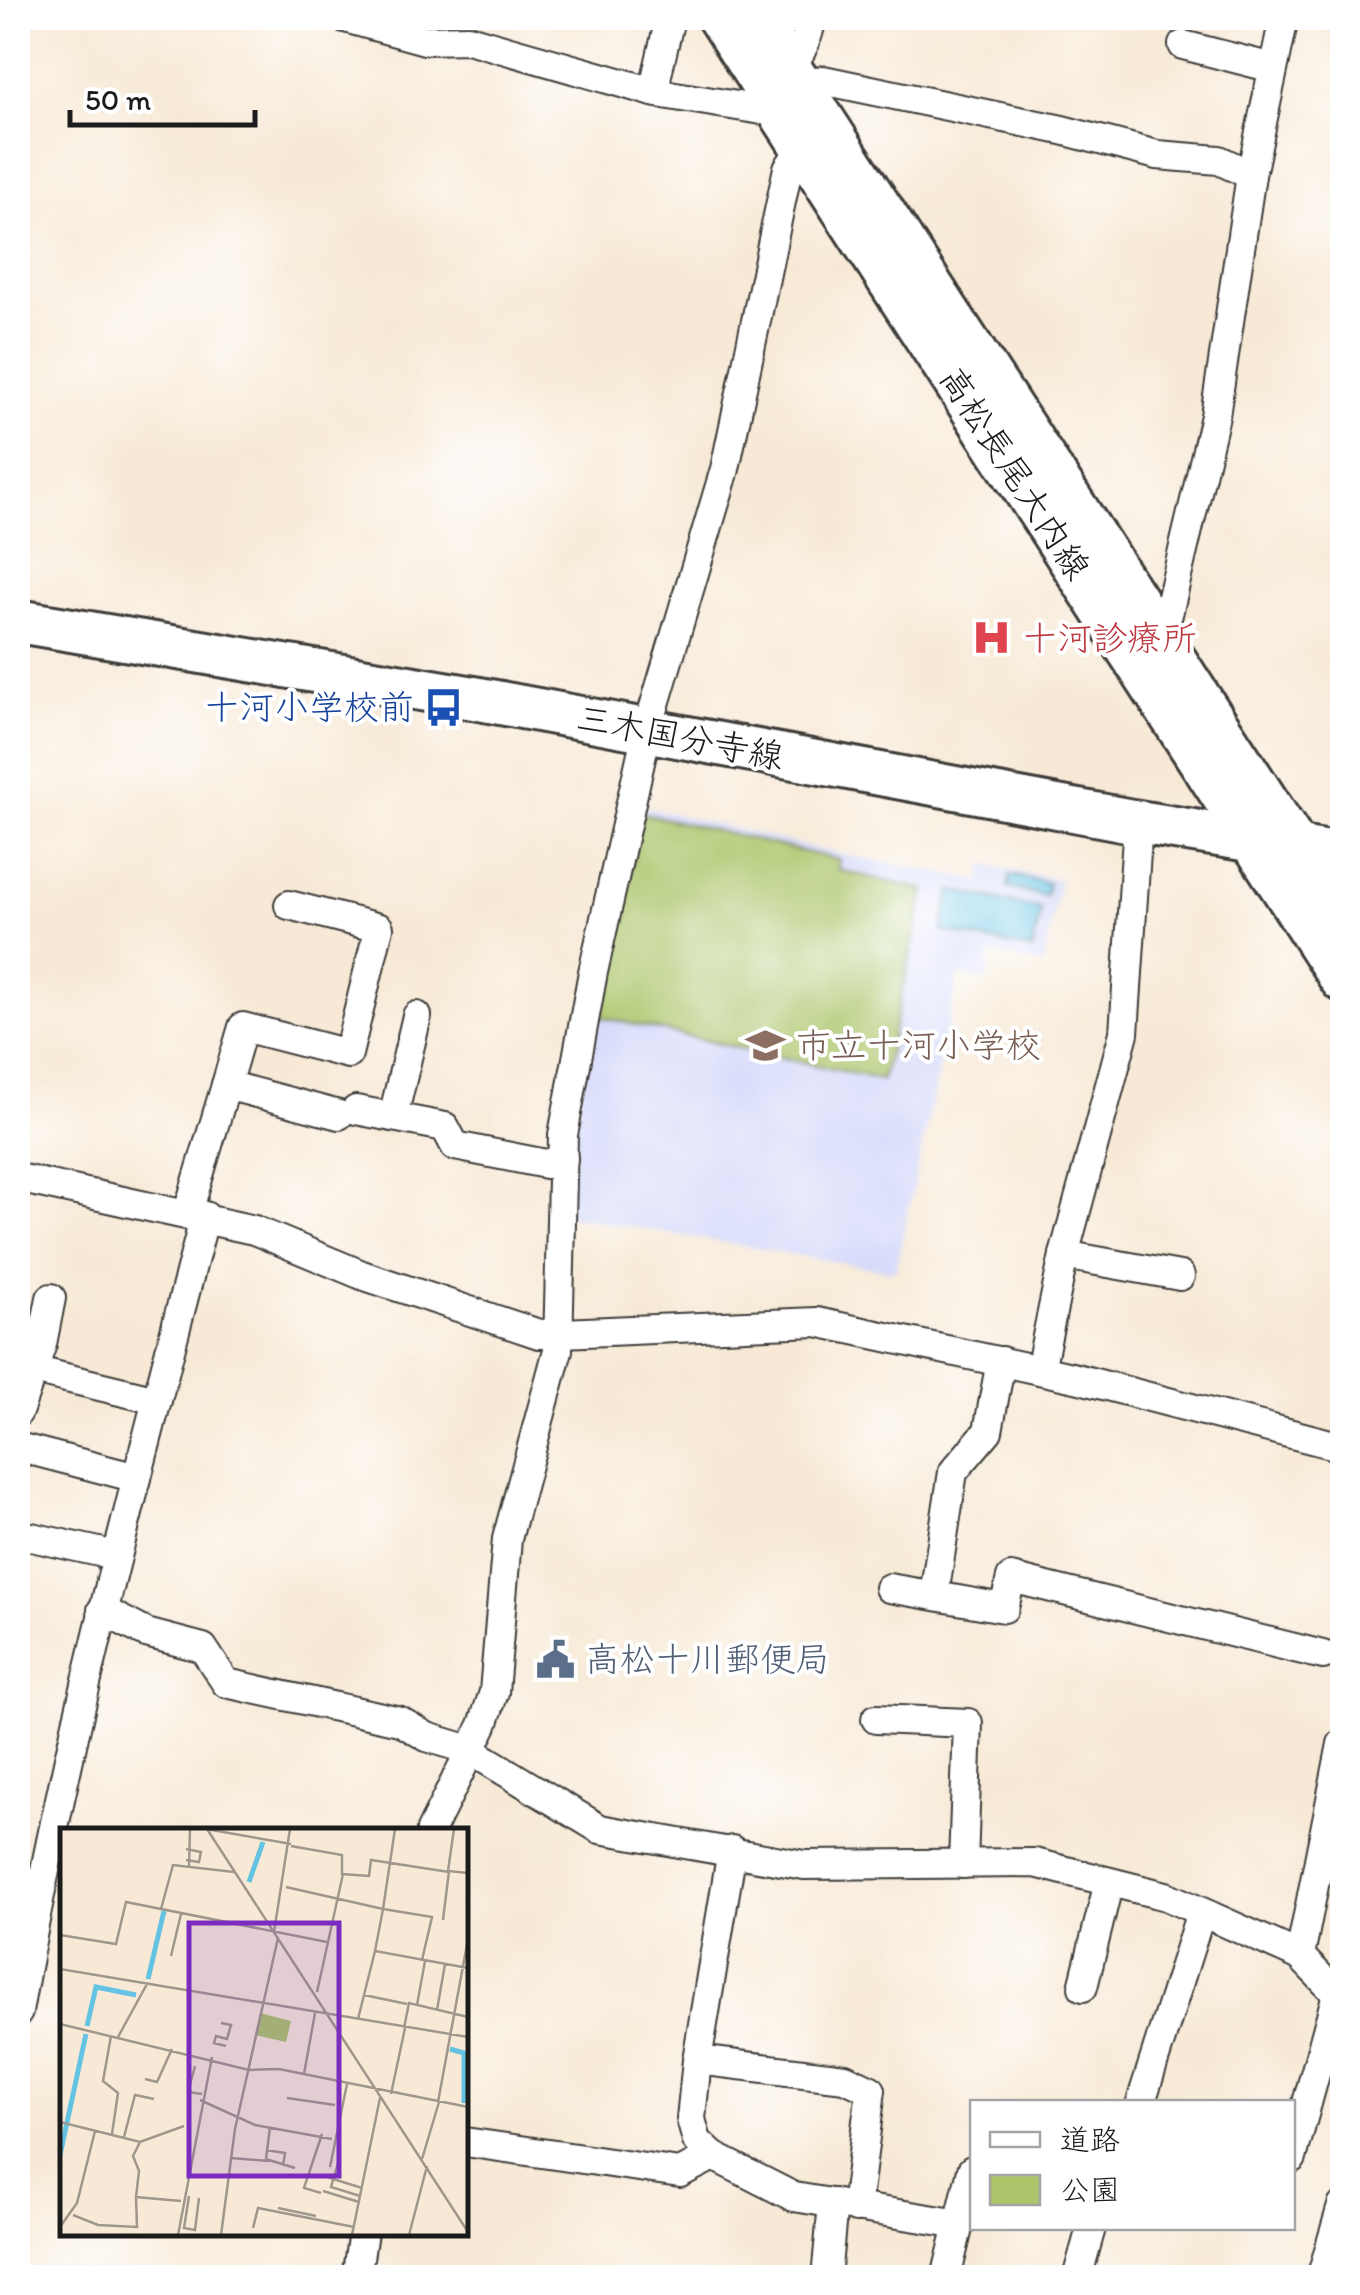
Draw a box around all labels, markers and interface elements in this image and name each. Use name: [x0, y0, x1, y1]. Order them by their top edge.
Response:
scale bar: [70, 65, 255, 127]
text: 50 m: [85, 81, 151, 118]
street label: 高松長尾大内線: [931, 359, 1099, 587]
hospital icon: 十河診療所: [971, 617, 1013, 659]
place label: 十河診療所: [1022, 617, 1197, 659]
place label: 十河小学校前: [204, 686, 414, 728]
bus stop icon: 十河小学校前: [423, 686, 465, 728]
street label: 三木国分寺線: [573, 696, 787, 778]
school or university icon: 市立十河小学校: [745, 1024, 787, 1066]
place label: 市立十河小学校: [796, 1024, 1041, 1066]
public building icon: 高松十川郵便局: [534, 1638, 576, 1680]
place label: 高松十川郵便局: [585, 1638, 830, 1680]
inset map: [60, 1828, 468, 2235]
legend: [970, 2100, 1295, 2230]
text: 道路: [1060, 2121, 1120, 2158]
text: 公園: [1060, 2171, 1120, 2208]

